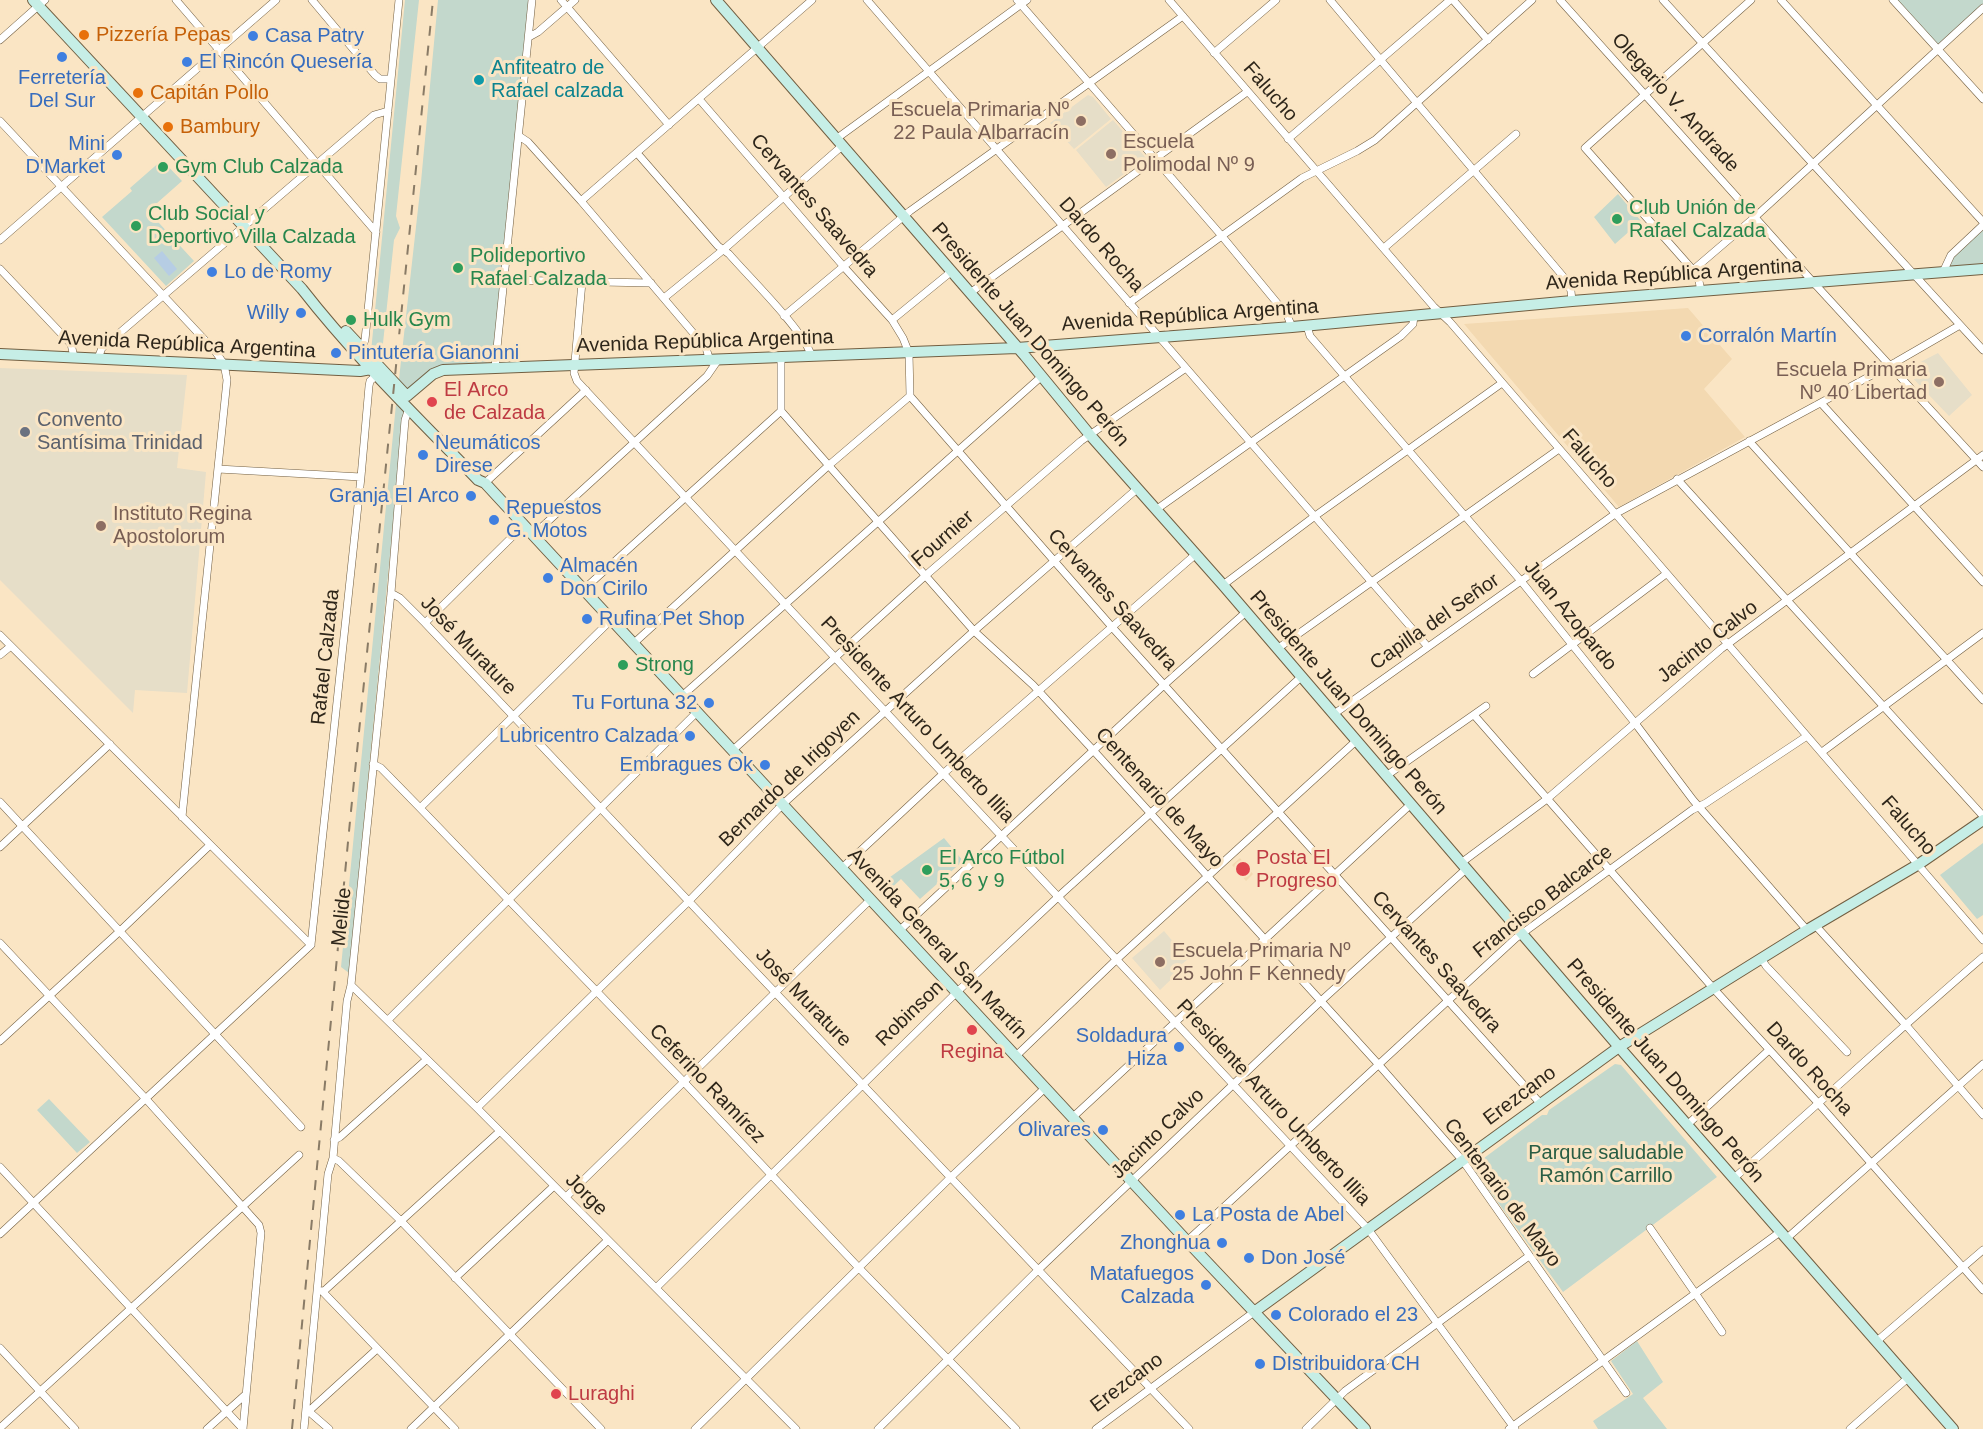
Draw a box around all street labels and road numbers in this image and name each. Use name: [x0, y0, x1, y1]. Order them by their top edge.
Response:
street label: Olegario V. Andrade: [1606, 28, 1744, 178]
street label: Falucho: [1238, 57, 1302, 127]
street label: Cervantes Saavedra: [745, 129, 883, 283]
street label: Dardo Rocha: [1053, 193, 1149, 297]
street label: Presidente Juan Domingo Perón: [926, 218, 1134, 452]
street label: Avenida República Argentina: [1545, 254, 1803, 296]
street label: Avenida República Argentina: [1061, 295, 1319, 337]
street label: Avenida República Argentina: [58, 326, 316, 364]
street label: Avenida República Argentina: [576, 326, 834, 358]
street label: Falucho: [1557, 424, 1621, 494]
street label: Fournier: [907, 506, 979, 572]
street label: Cervantes Saavedra: [1042, 524, 1182, 676]
street label: Juan Azopardo: [1518, 556, 1622, 676]
street label: Capilla del Señor: [1366, 568, 1504, 676]
street label: Presidente Juan Domingo Perón: [1244, 586, 1452, 820]
street label: Rafael Calzada: [307, 588, 345, 726]
street label: José Murature: [415, 592, 521, 700]
street label: Jacinto Calvo: [1653, 596, 1763, 688]
street label: Presidente Arturo Umberto Illia: [815, 612, 1019, 828]
street label: Bernardo de Irigoyen: [714, 705, 866, 853]
street label: Centenario de Mayo: [1090, 723, 1228, 873]
street label: Falucho: [1876, 791, 1940, 861]
street label: Francisco Balcarce: [1469, 840, 1617, 964]
street label: Avenida General San Martín: [842, 844, 1032, 1044]
street label: Melide: [327, 886, 357, 948]
street label: Cervantes Saavedra: [1366, 886, 1506, 1038]
street label: José Murature: [750, 944, 856, 1052]
street label: Presidente Juan Domingo Perón: [1561, 954, 1769, 1188]
street label: Robinson: [871, 976, 949, 1052]
street label: Presidente Arturo Umberto Illia: [1171, 995, 1375, 1211]
street label: Dardo Rocha: [1761, 1017, 1857, 1121]
street label: Ceferino Ramírez: [644, 1019, 770, 1149]
street label: Erezcano: [1479, 1061, 1561, 1131]
street label: Jacinto Calvo: [1106, 1084, 1210, 1184]
street label: Centenario de Mayo: [1438, 1114, 1566, 1272]
street label: Jorge: [560, 1169, 612, 1221]
street label: Erezcano: [1086, 1348, 1168, 1418]

